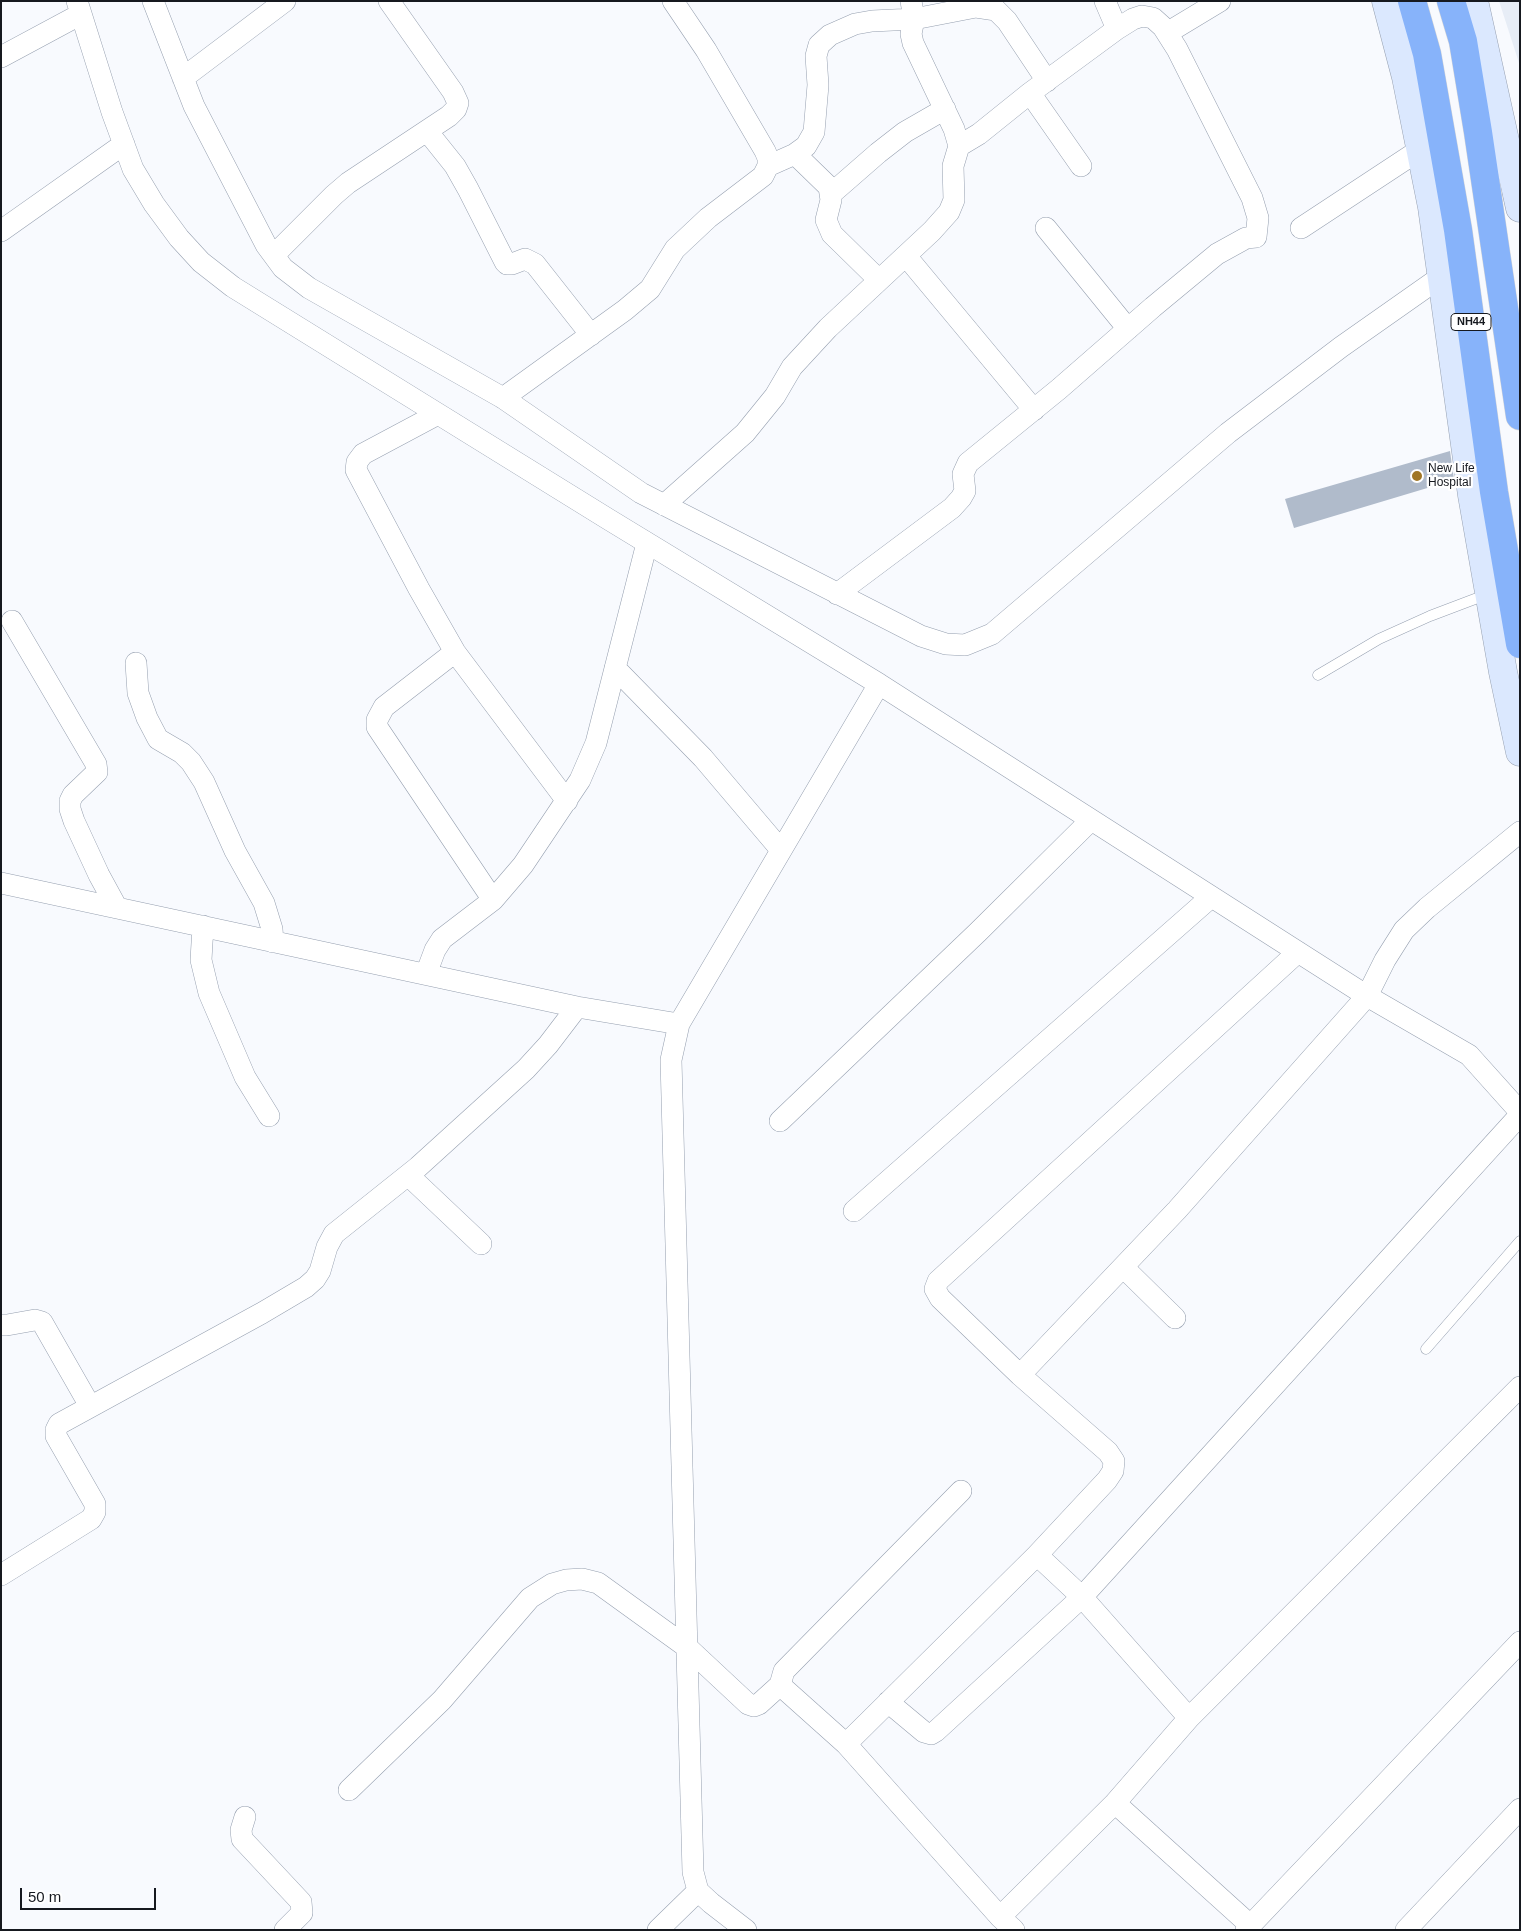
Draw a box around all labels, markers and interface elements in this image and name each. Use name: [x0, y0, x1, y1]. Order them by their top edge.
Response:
road number: NH44: [1451, 314, 1491, 331]
place label: New Life Hospital: [1428, 462, 1475, 490]
marker: New Life Hospital: [1410, 469, 1424, 483]
scale bar: [22, 1878, 159, 1910]
text: 50 m: [28, 1888, 61, 1905]

